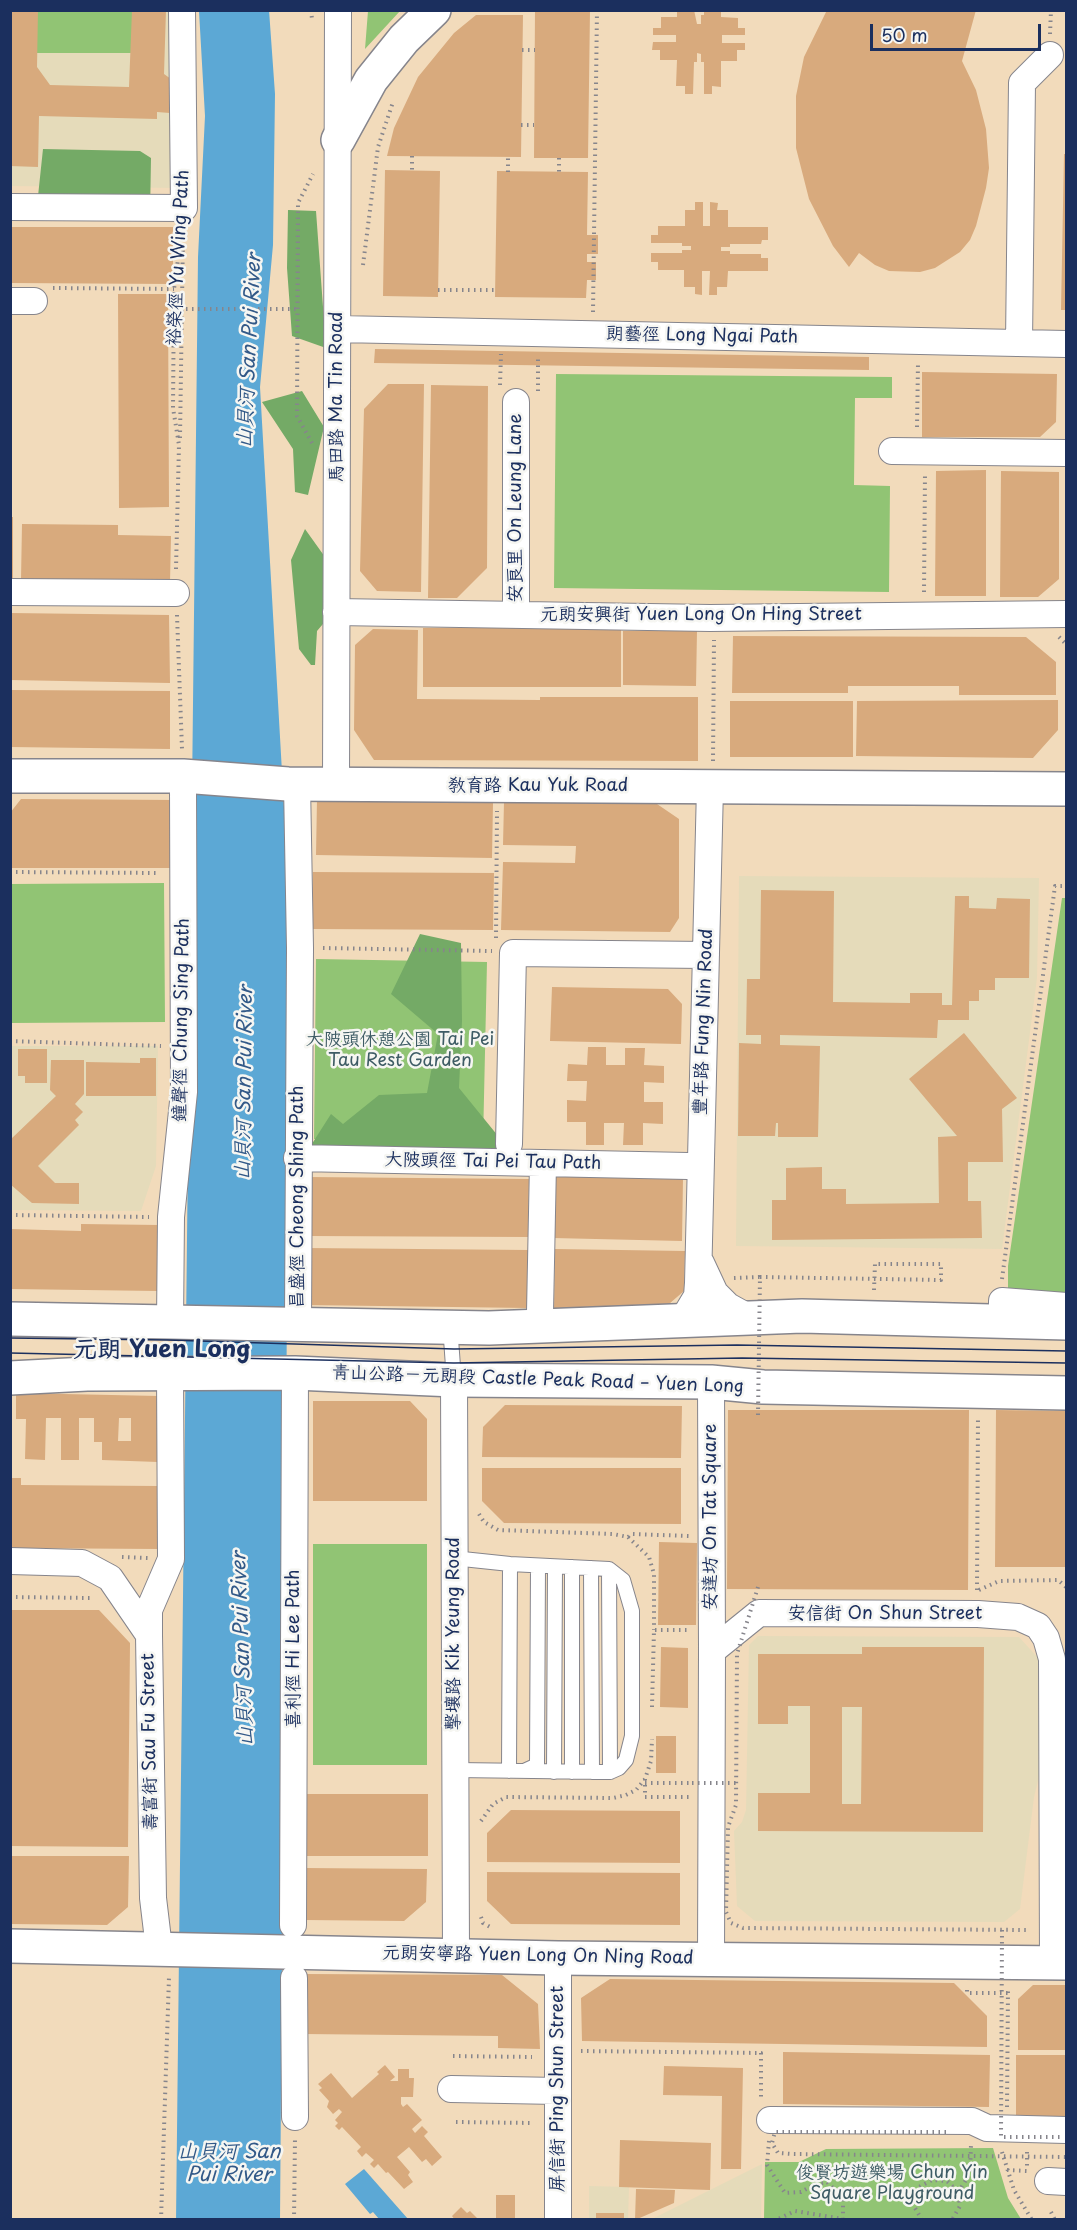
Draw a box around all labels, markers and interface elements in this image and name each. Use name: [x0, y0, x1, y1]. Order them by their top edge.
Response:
scale bar: [873, 12, 1044, 50]
text: 50 m: [881, 21, 928, 48]
street label: 裕榮徑 Yu Wing Path: [164, 169, 194, 347]
water label: 山貝河 San Pui River: [233, 253, 267, 449]
street label: 馬田路 Ma Tin Road: [326, 311, 348, 483]
street label: 朗藝徑 Long Ngai Path: [606, 324, 798, 348]
street label: 安良里 On Leung Lane: [505, 413, 527, 603]
street label: 元朗安興街 Yuen Long On Hing Street: [540, 604, 862, 626]
street label: 教育路 Kau Yuk Road: [448, 775, 628, 797]
street label: 鐘聲徑 Chung Sing Path: [169, 918, 195, 1122]
street label: 豐年路 Fung Nin Road: [690, 928, 718, 1116]
water label: 山貝河 San Pui River: [231, 986, 259, 1180]
park label: 大陂頭休憩公園 Tai Pei Tau Rest Garden: [306, 1029, 494, 1072]
street label: 昌盛徑 Cheong Shing Path: [287, 1086, 309, 1308]
street label: 大陂頭徑 Tai Pei Tau Path: [385, 1149, 601, 1175]
district label: 元朗 Yuen Long: [73, 1336, 251, 1364]
street label: 青山公路－元朗段 Castle Peak Road – Yuen Long: [332, 1362, 744, 1398]
street label: 安達坊 On Tat Square: [700, 1424, 722, 1610]
street label: 擊壤路 Kik Yeung Road: [443, 1537, 465, 1731]
water label: 山貝河 San Pui River: [228, 1551, 258, 1747]
street label: 喜利徑 Hi Lee Path: [283, 1569, 305, 1729]
street label: 安信街 On Shun Street: [788, 1603, 982, 1625]
street label: 壽富街 Sau Fu Street: [138, 1653, 162, 1831]
street label: 元朗安寧路 Yuen Long On Ning Road: [382, 1942, 694, 1970]
street label: 屏信街 Ping Shun Street: [547, 1986, 569, 2192]
water label: 山貝河 San Pui River: [177, 2140, 281, 2187]
park label: 俊賢坊遊樂場 Chun Yin Square Playground: [796, 2162, 988, 2204]

